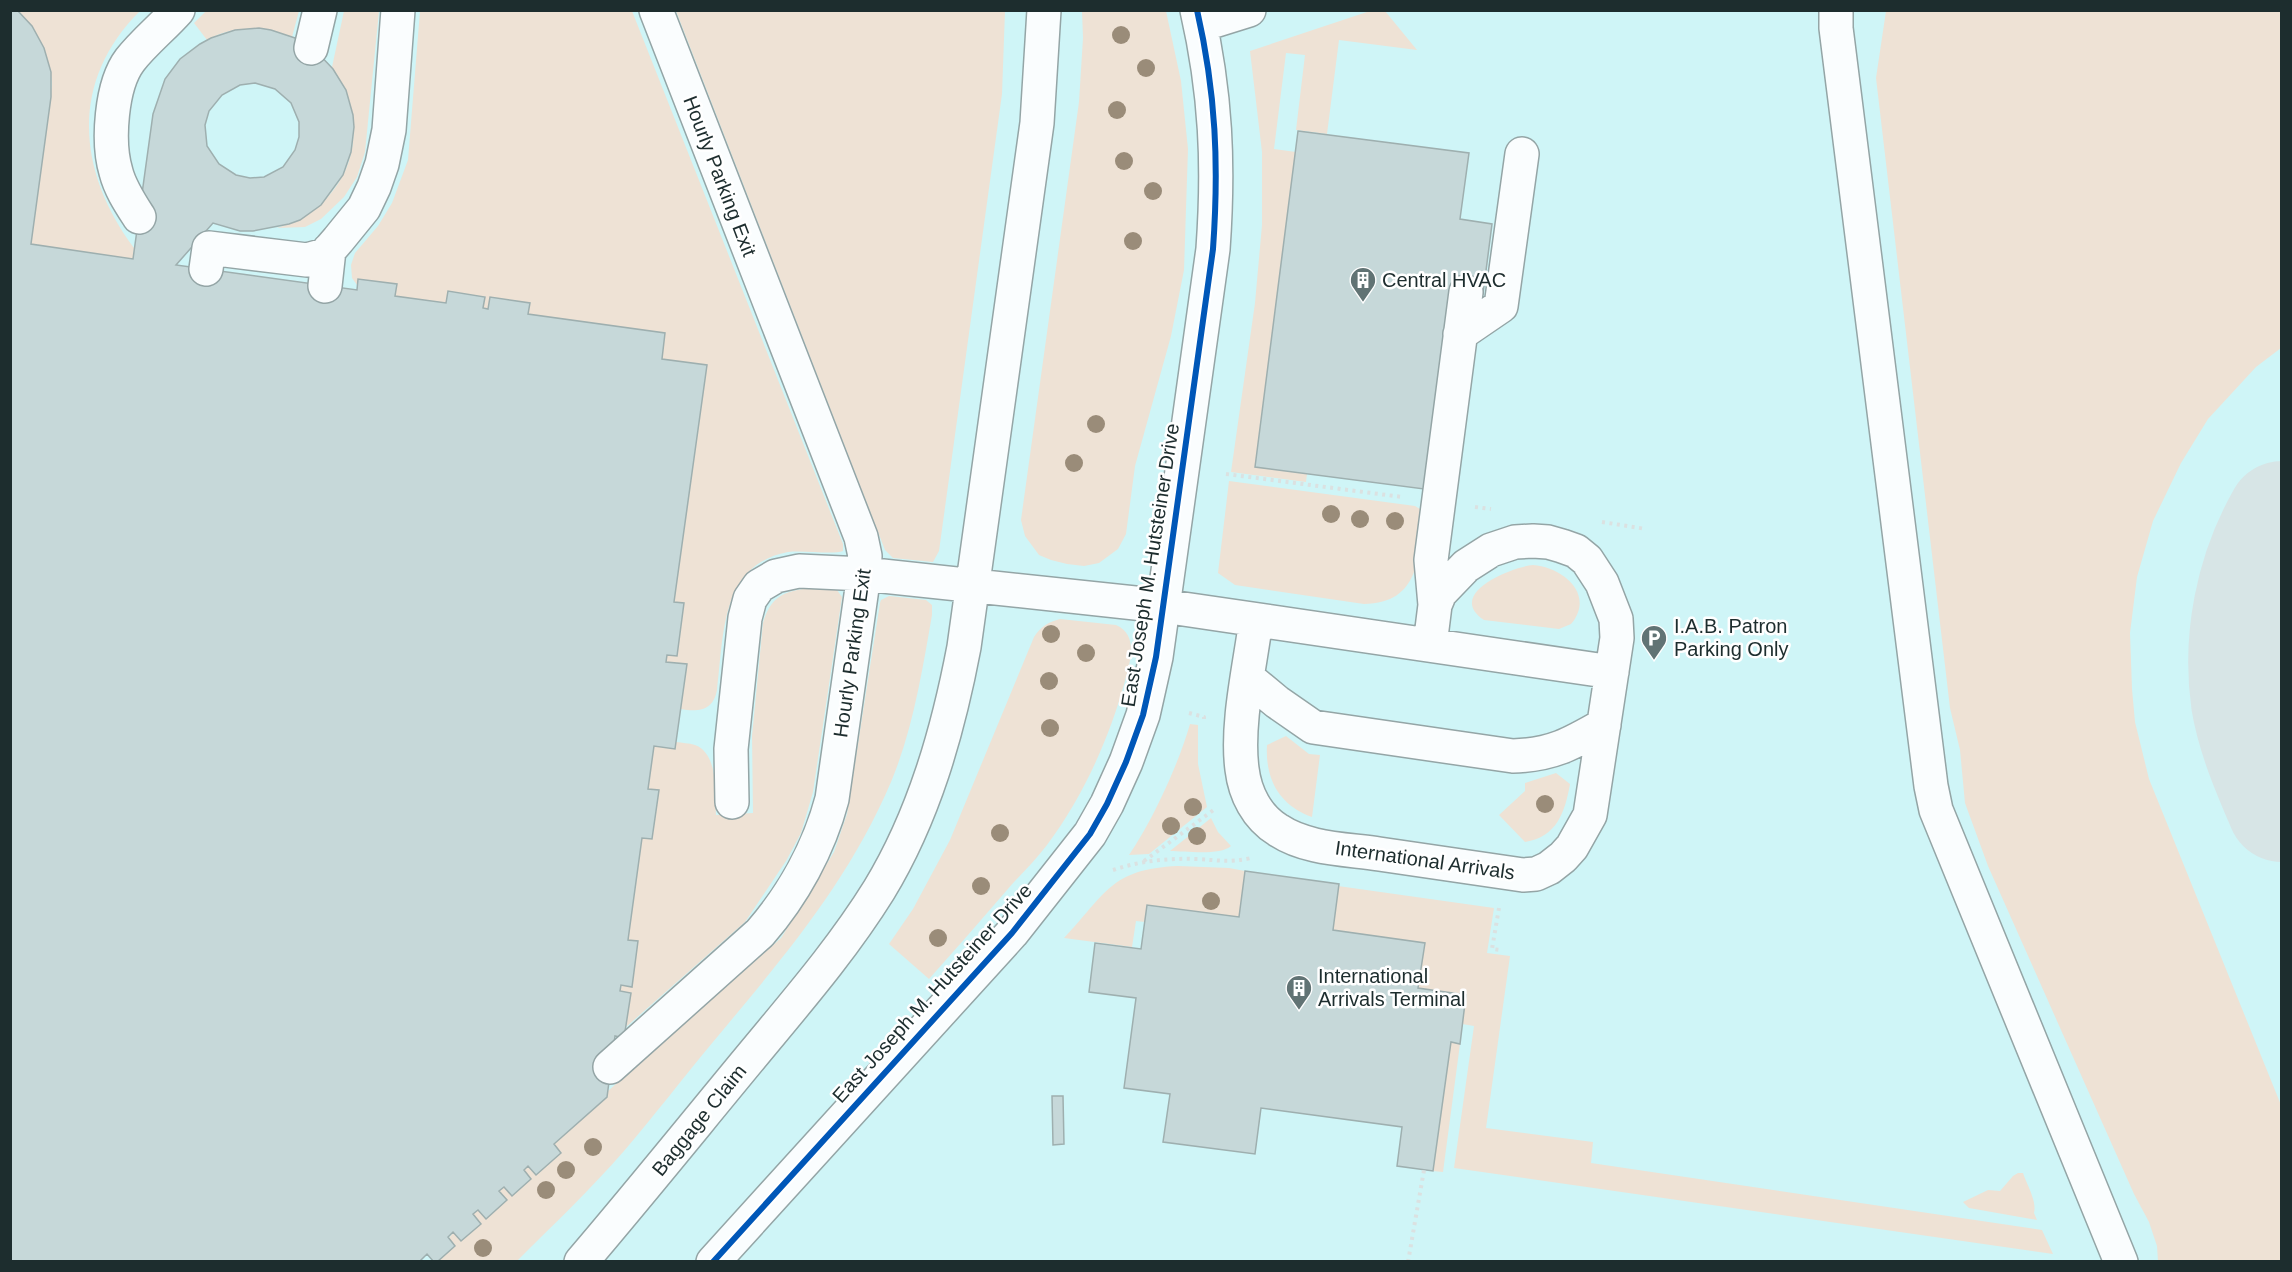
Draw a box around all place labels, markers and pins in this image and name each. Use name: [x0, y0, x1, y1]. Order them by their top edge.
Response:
building icon: Central HVAC: [1348, 265, 1378, 303]
place label: Central HVAC: [1382, 269, 1506, 291]
place label: I.A.B. Patron Parking Only: [1674, 615, 1789, 660]
parking icon: I.A.B. Patron Parking Only: [1639, 623, 1669, 661]
place label: International Arrivals Terminal: [1318, 965, 1465, 1010]
building icon: International Arrivals Terminal: [1284, 973, 1314, 1011]

